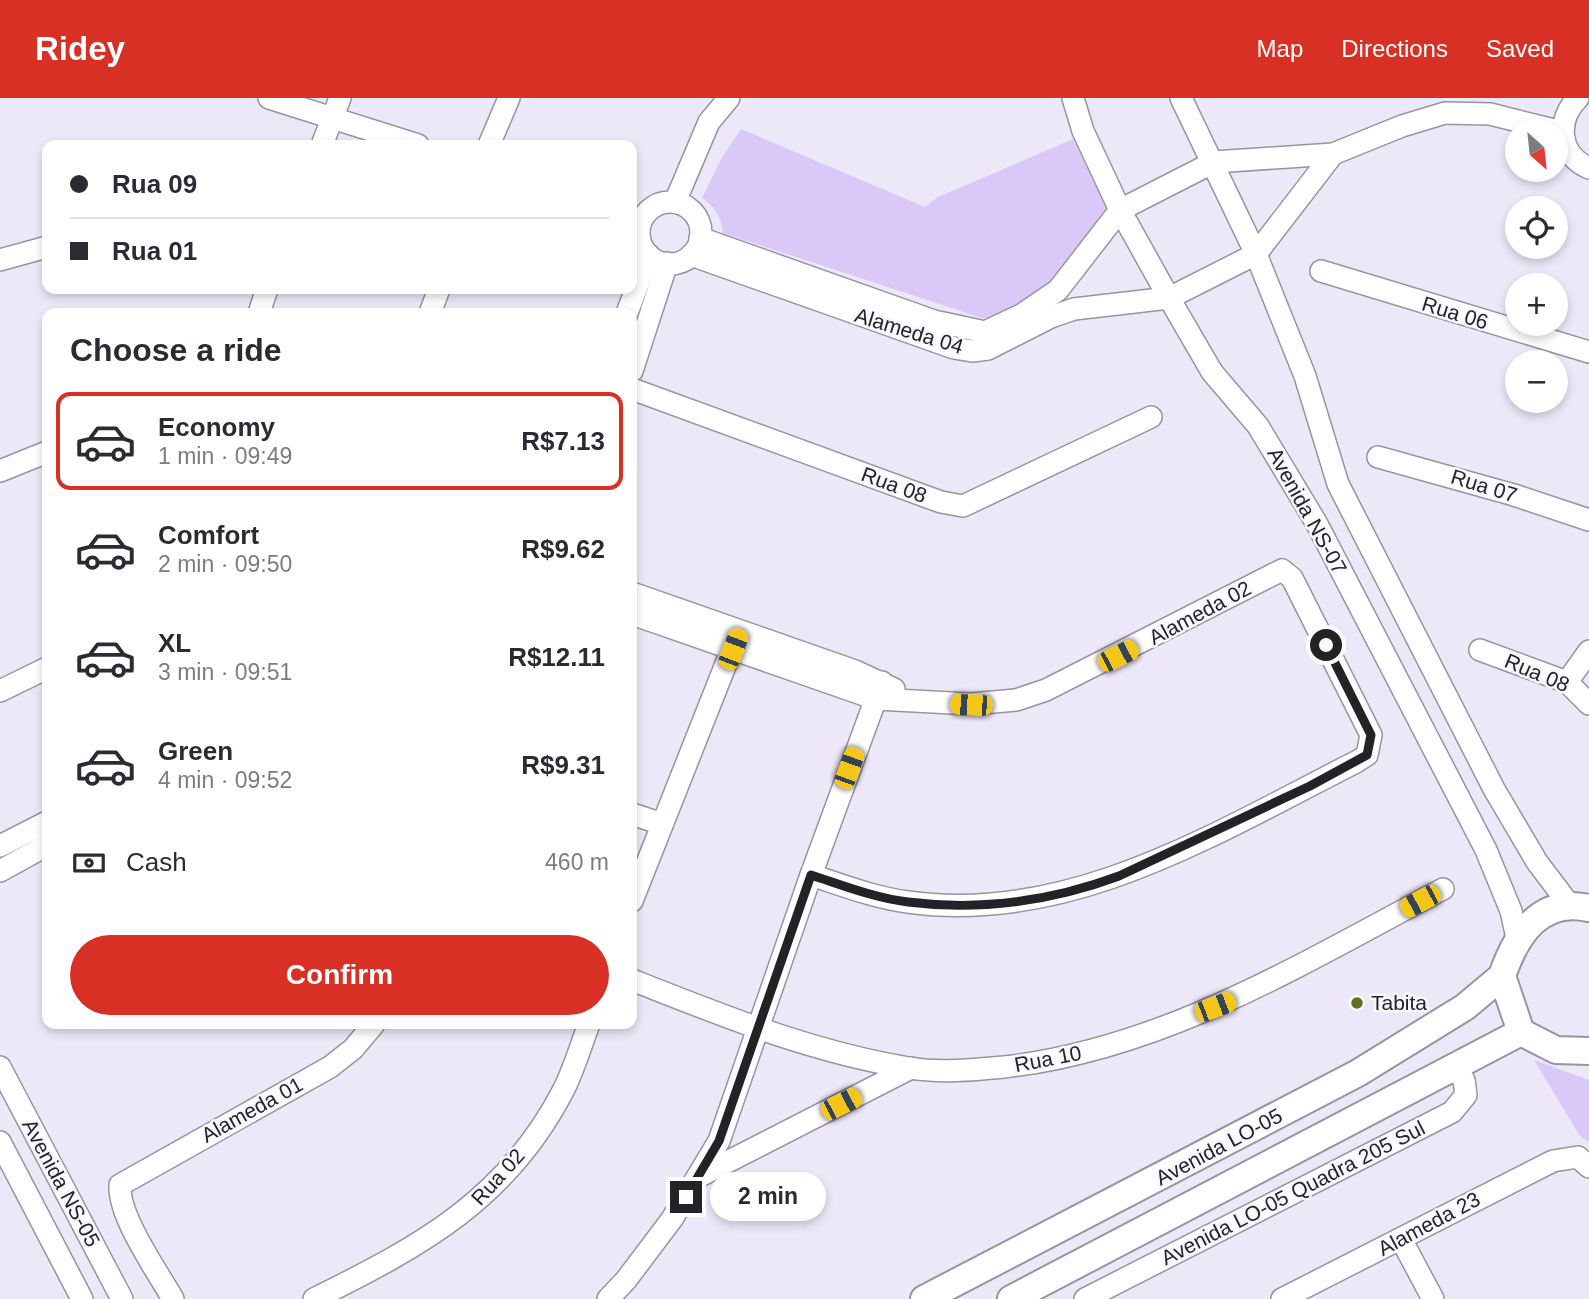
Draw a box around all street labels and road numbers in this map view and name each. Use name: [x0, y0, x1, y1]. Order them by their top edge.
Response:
street label: Rua 06: [1419, 292, 1491, 333]
street label: Alameda 04: [852, 303, 966, 358]
street label: Avenida NS-07: [1263, 444, 1352, 578]
street label: Rua 08: [858, 462, 930, 507]
street label: Rua 07: [1448, 465, 1520, 506]
street label: Alameda 02: [1145, 576, 1255, 649]
street label: Rua 08: [1502, 649, 1573, 696]
street label: Rua 10: [1012, 1041, 1083, 1076]
street label: Alameda 01: [197, 1072, 306, 1147]
street label: Avenida LO-05: [1152, 1104, 1286, 1190]
street label: Avenida NS-05: [18, 1115, 105, 1250]
street label: Avenida LO-05 Quadra 205 Sul: [1157, 1116, 1428, 1269]
street label: Rua 02: [466, 1144, 529, 1210]
street label: Alameda 23: [1374, 1187, 1484, 1260]

